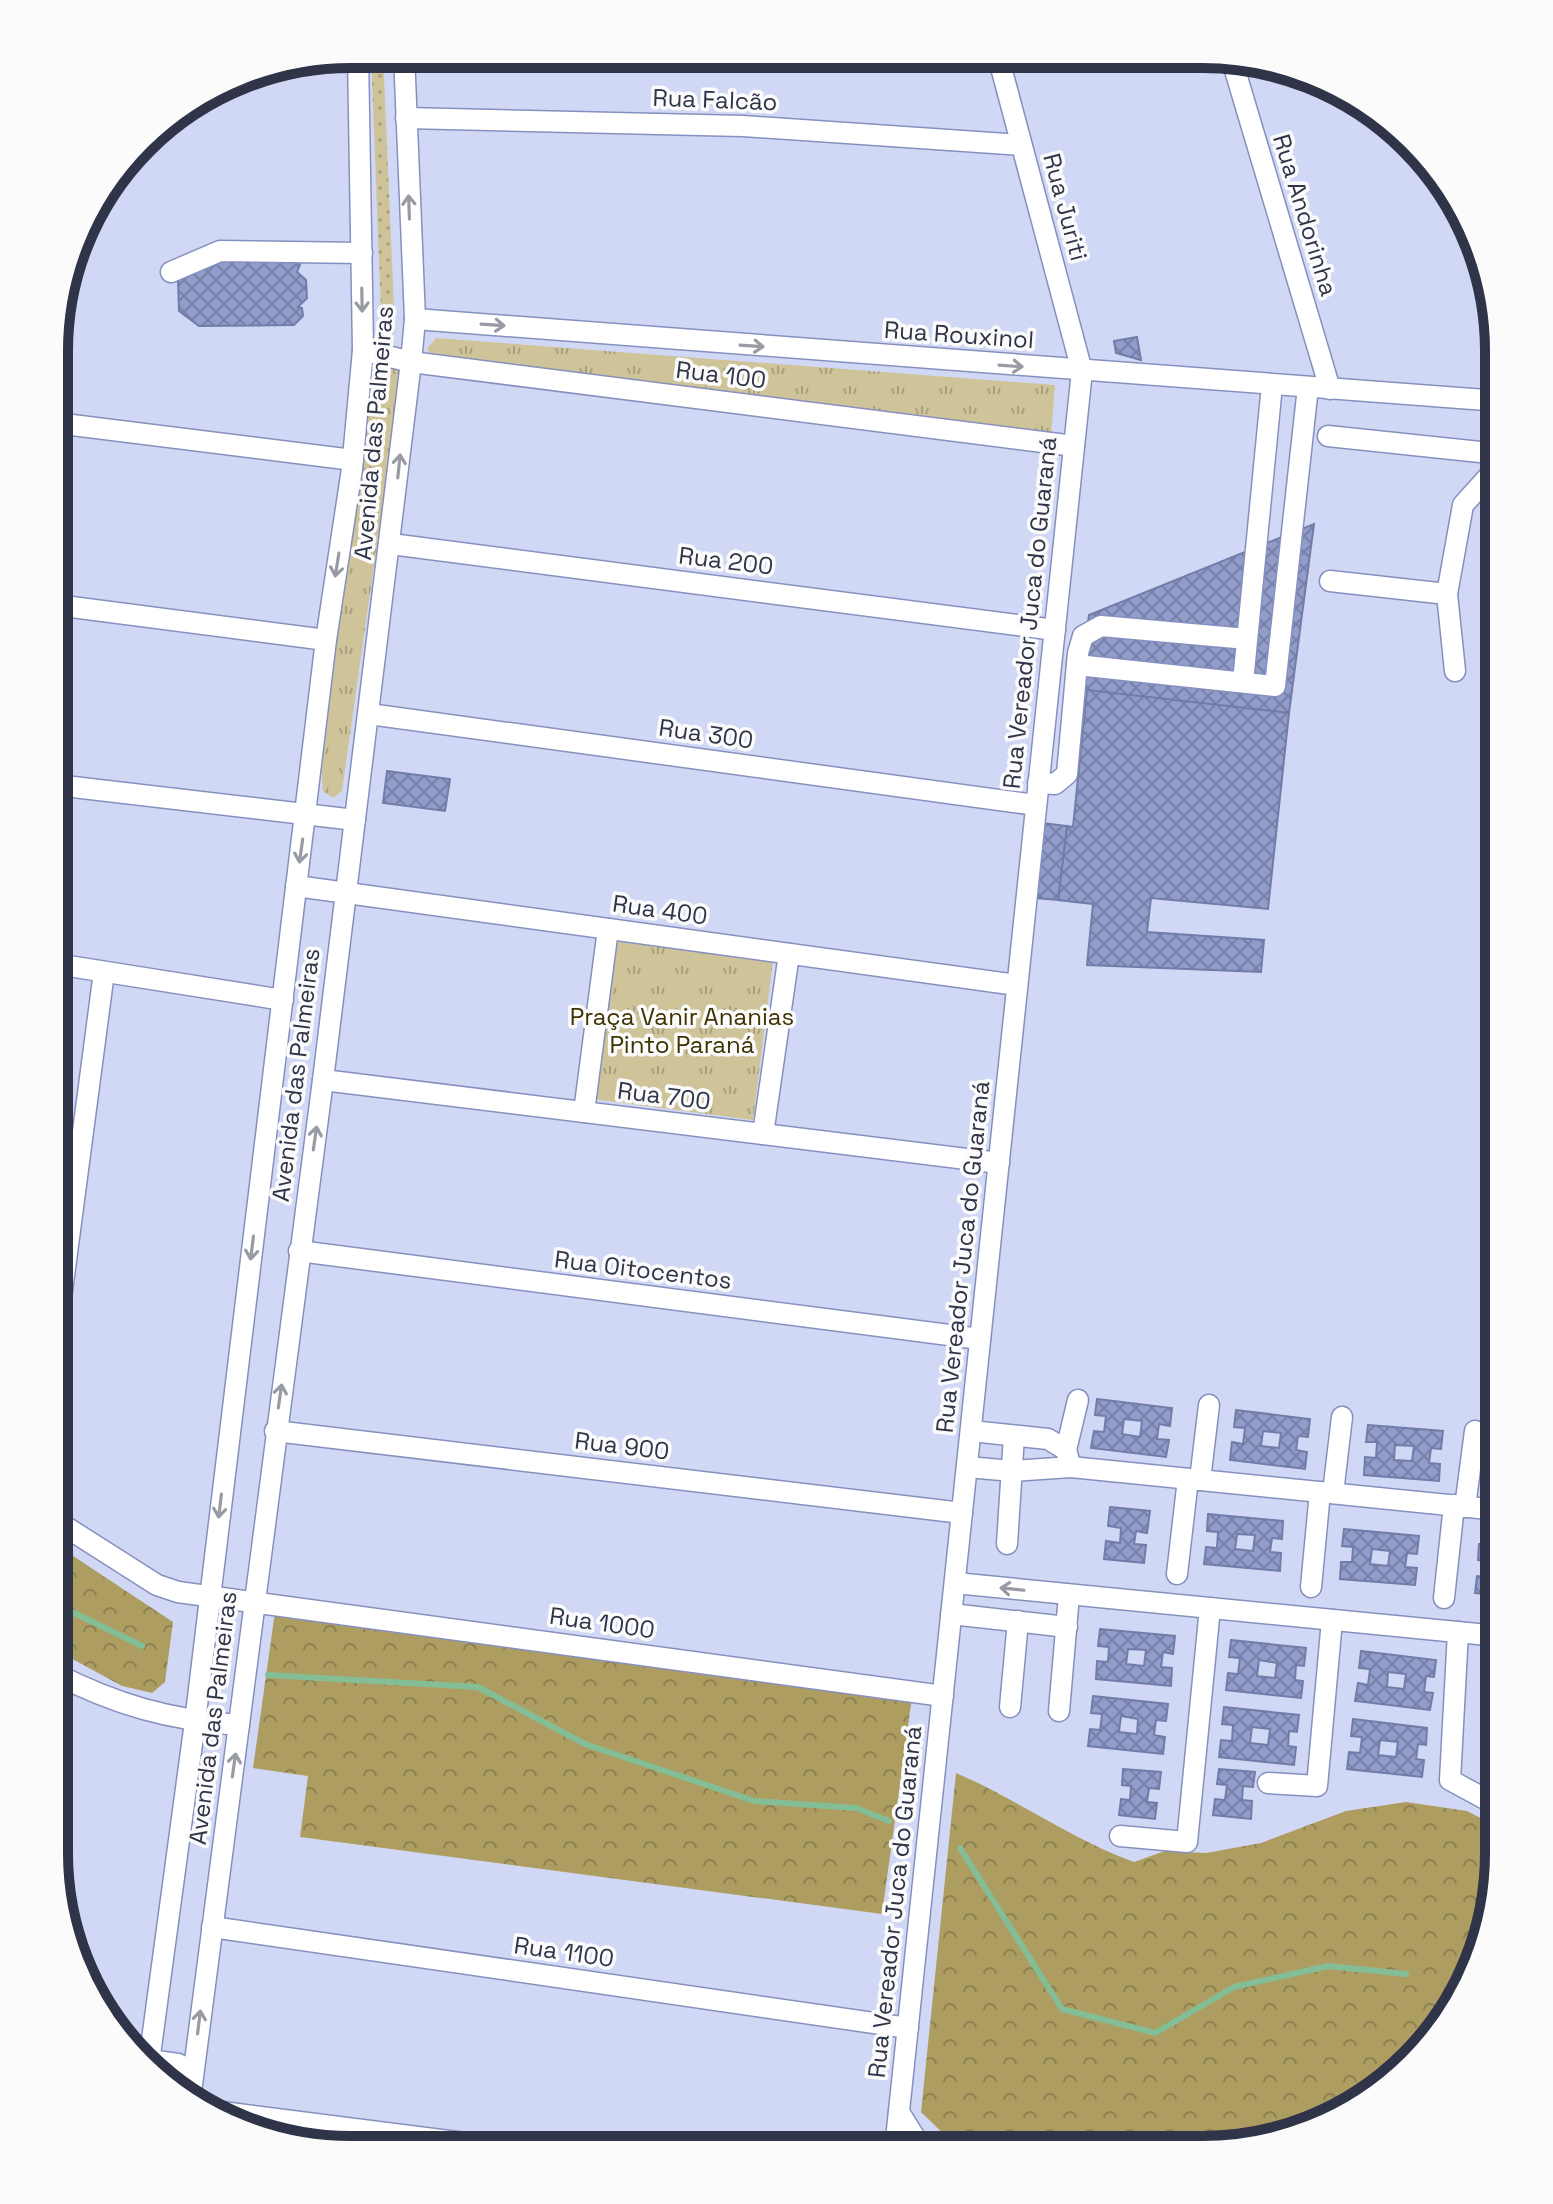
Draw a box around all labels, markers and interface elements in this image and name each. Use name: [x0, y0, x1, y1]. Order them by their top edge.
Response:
street label: Rua Falcão: [652, 82, 778, 117]
street label: Rua Andorinha: [1266, 130, 1345, 300]
street label: Rua Juriti: [1036, 150, 1095, 264]
one-way arrow: [402, 194, 417, 221]
one-way arrow: [355, 286, 370, 313]
street label: Avenida das Palmeiras: [347, 305, 400, 561]
street label: Rua Rouxinol: [883, 314, 1035, 355]
one-way arrow: [479, 318, 506, 333]
one-way arrow: [738, 338, 765, 353]
street label: Rua 100: [674, 354, 768, 395]
one-way arrow: [997, 359, 1024, 374]
street label: Rua Vereador Juca do Guaraná: [996, 435, 1063, 791]
one-way arrow: [392, 453, 407, 480]
street label: Rua 200: [677, 539, 775, 582]
one-way arrow: [329, 552, 344, 577]
street label: Rua 300: [657, 712, 755, 755]
one-way arrow: [293, 838, 308, 863]
street label: Rua 400: [611, 888, 710, 932]
street label: Avenida das Palmeiras: [265, 947, 326, 1203]
park label: Praça Vanir Ananias Pinto Paraná: [570, 1001, 794, 1060]
street label: Rua 700: [616, 1074, 713, 1117]
street label: Rua Vereador Juca do Guaraná: [929, 1079, 996, 1435]
one-way arrow: [308, 1126, 323, 1151]
one-way arrow: [244, 1235, 259, 1260]
street label: Rua Oitocentos: [553, 1243, 733, 1296]
one-way arrow: [273, 1383, 288, 1409]
street label: Rua 900: [573, 1424, 671, 1467]
one-way arrow: [212, 1493, 227, 1518]
one-way arrow: [999, 1581, 1026, 1596]
street label: Avenida das Palmeiras: [182, 1590, 243, 1846]
street label: Rua 1000: [547, 1600, 657, 1645]
street label: Rua Vereador Juca do Guaraná: [861, 1724, 928, 2080]
one-way arrow: [227, 1753, 242, 1778]
street label: Rua 1100: [512, 1929, 616, 1974]
one-way arrow: [192, 2010, 207, 2035]

